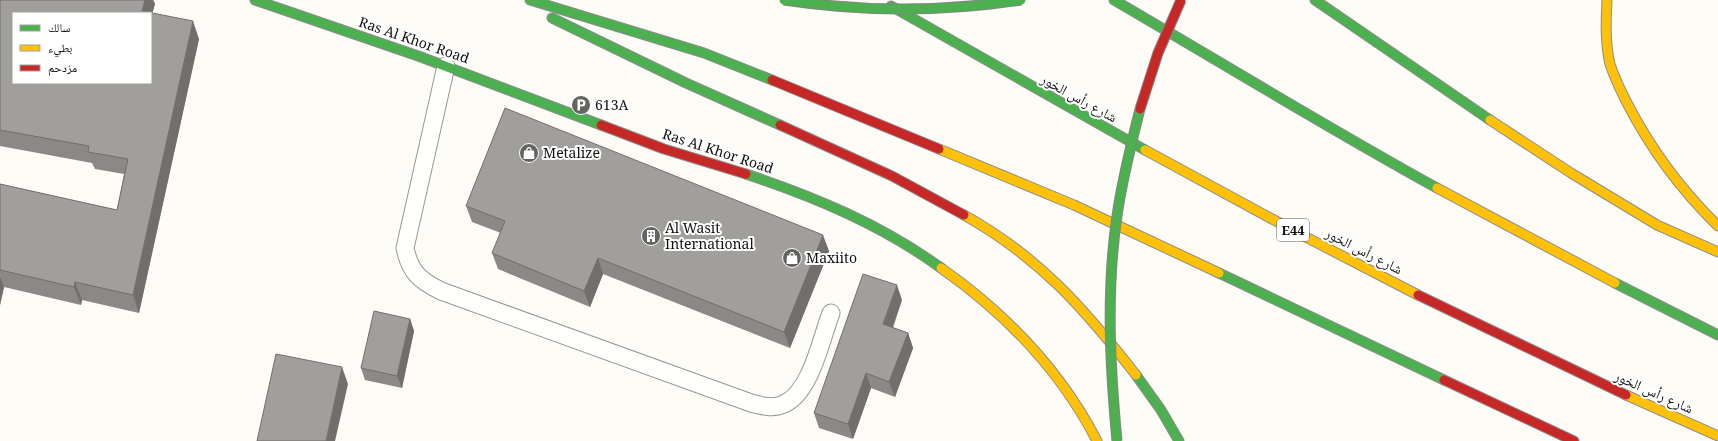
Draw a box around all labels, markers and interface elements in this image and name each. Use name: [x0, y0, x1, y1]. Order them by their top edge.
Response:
legend: [12, 12, 152, 84]
street label: Ras Al Khor Road: [356, 12, 472, 67]
text: سالك: [48, 19, 70, 36]
text: بطيء: [48, 39, 72, 58]
text: مزدحم: [48, 59, 77, 76]
street label: شارع رأس الخور: [1036, 68, 1121, 127]
parking icon: 613A: [570, 94, 592, 116]
place label: 613A: [595, 95, 628, 114]
street label: Ras Al Khor Road: [660, 124, 776, 178]
shop icon: Metalize: [518, 142, 540, 164]
place label: Metalize: [543, 143, 600, 162]
place label: Al Wasit International: [665, 218, 754, 253]
road number: E44: [1277, 219, 1309, 241]
street label: شارع رأس الخور: [1321, 222, 1406, 279]
building icon: Al Wasit International: [640, 225, 662, 247]
shop icon: Maxiito: [781, 247, 803, 269]
place label: Maxiito: [806, 248, 857, 267]
street label: شارع رأس الخور: [1610, 365, 1697, 418]

